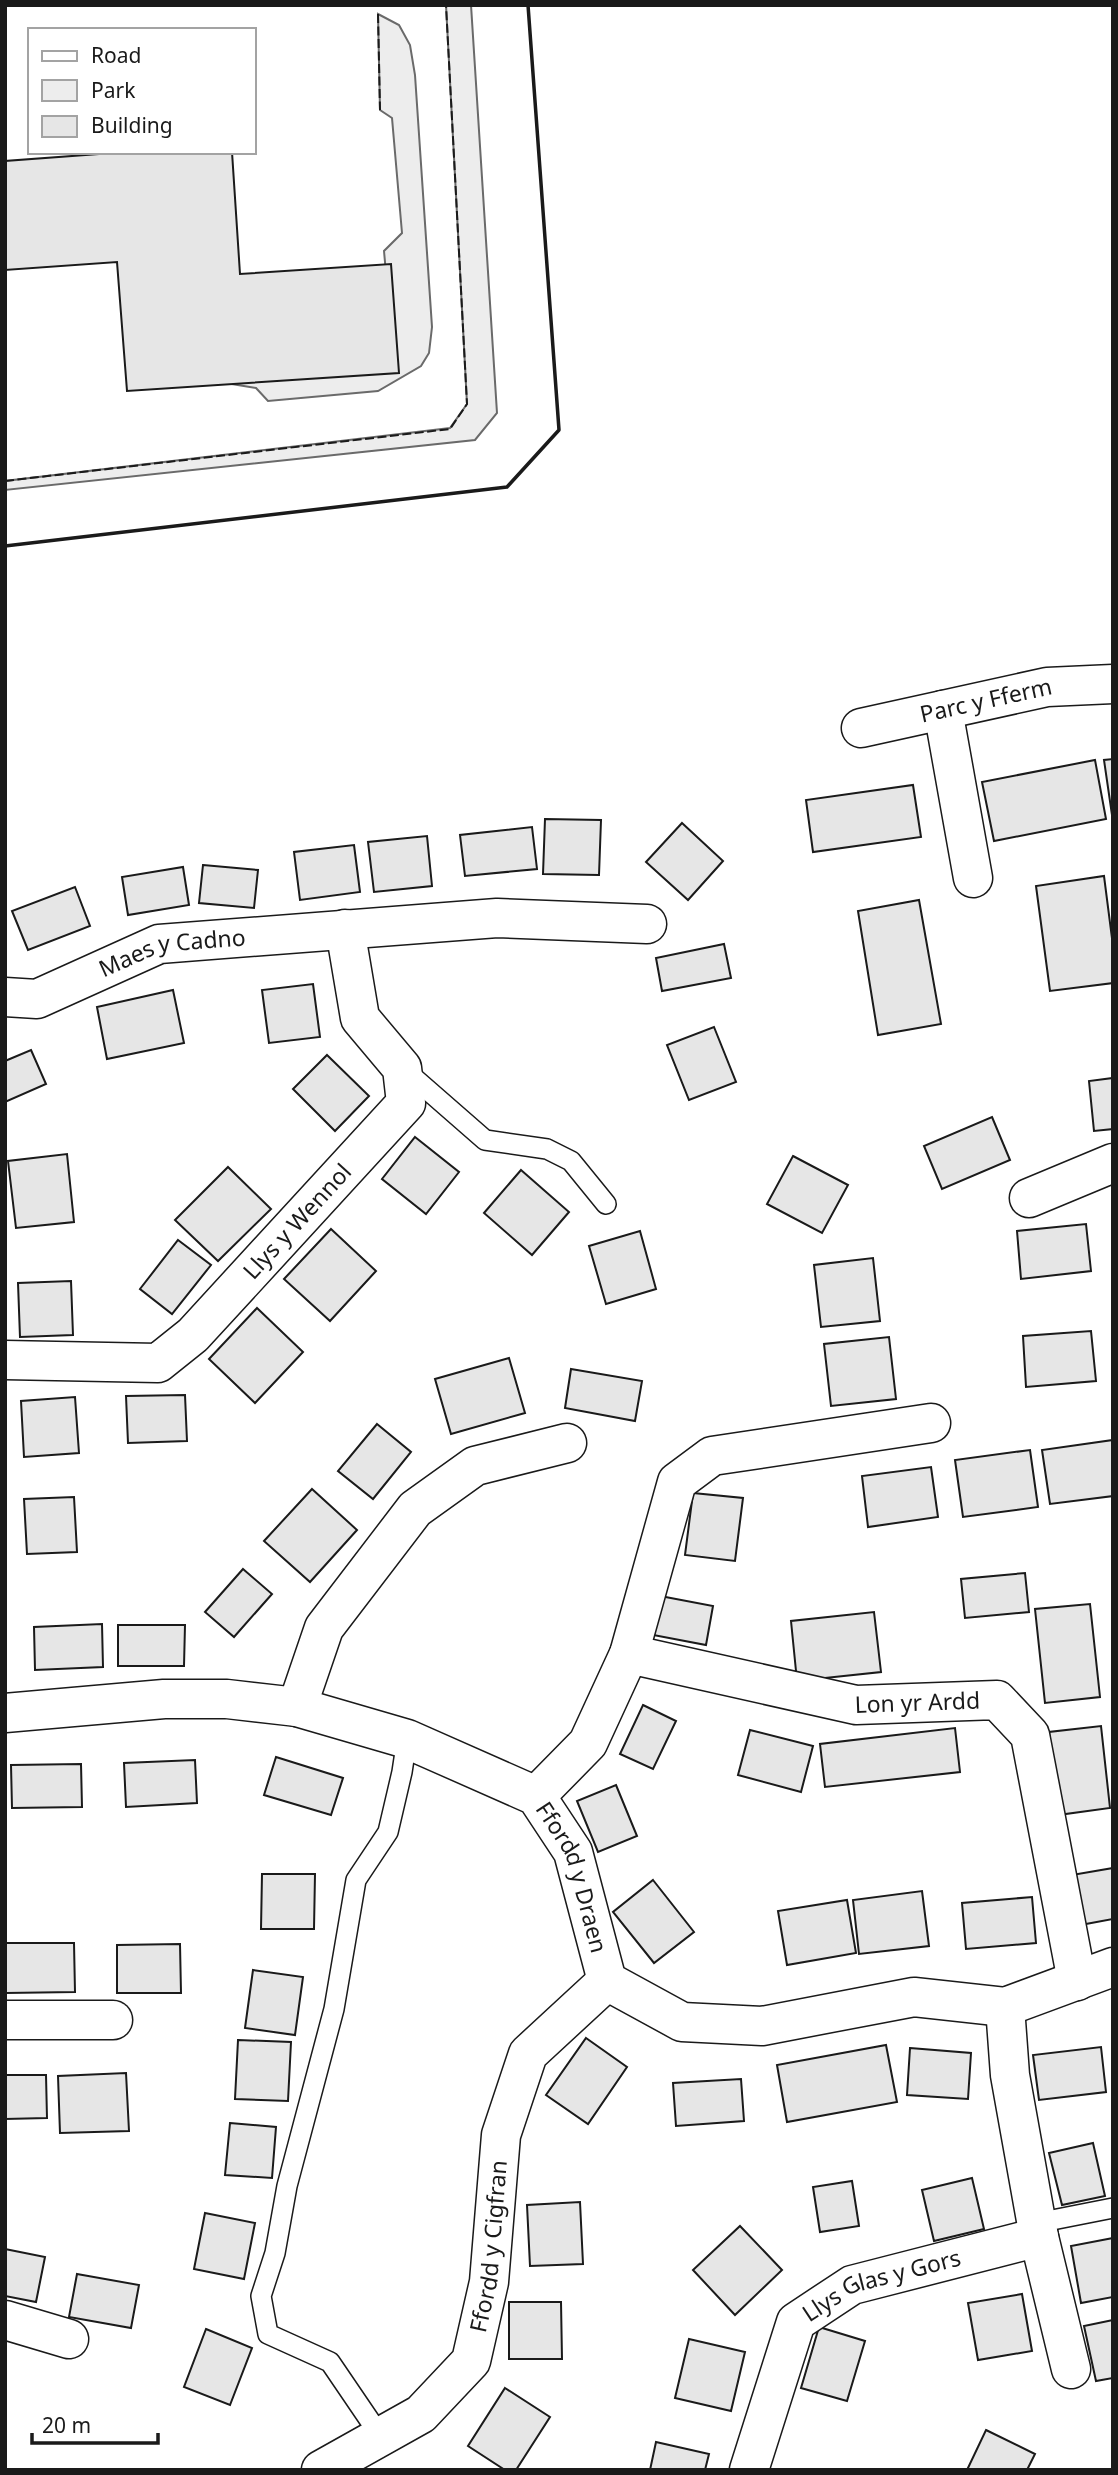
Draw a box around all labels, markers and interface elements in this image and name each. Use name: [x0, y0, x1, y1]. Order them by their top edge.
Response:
legend: [28, 28, 256, 154]
text: Road: [91, 41, 141, 69]
text: Park: [91, 76, 136, 104]
text: Building: [91, 111, 173, 139]
street label: Parc y Fferm: [917, 669, 1055, 730]
street label: Maes y Cadno: [93, 920, 247, 984]
street label: Llys y Wennol: [235, 1156, 358, 1286]
street label: Lon yr Ardd: [854, 1684, 981, 1720]
street label: Ffordd y Draen: [529, 1795, 616, 1956]
street label: Ffordd y Cigfran: [461, 2159, 514, 2335]
street label: Llys Glas y Gors: [795, 2241, 964, 2329]
scale bar: [32, 2402, 158, 2446]
text: 20 m: [42, 2411, 91, 2439]

